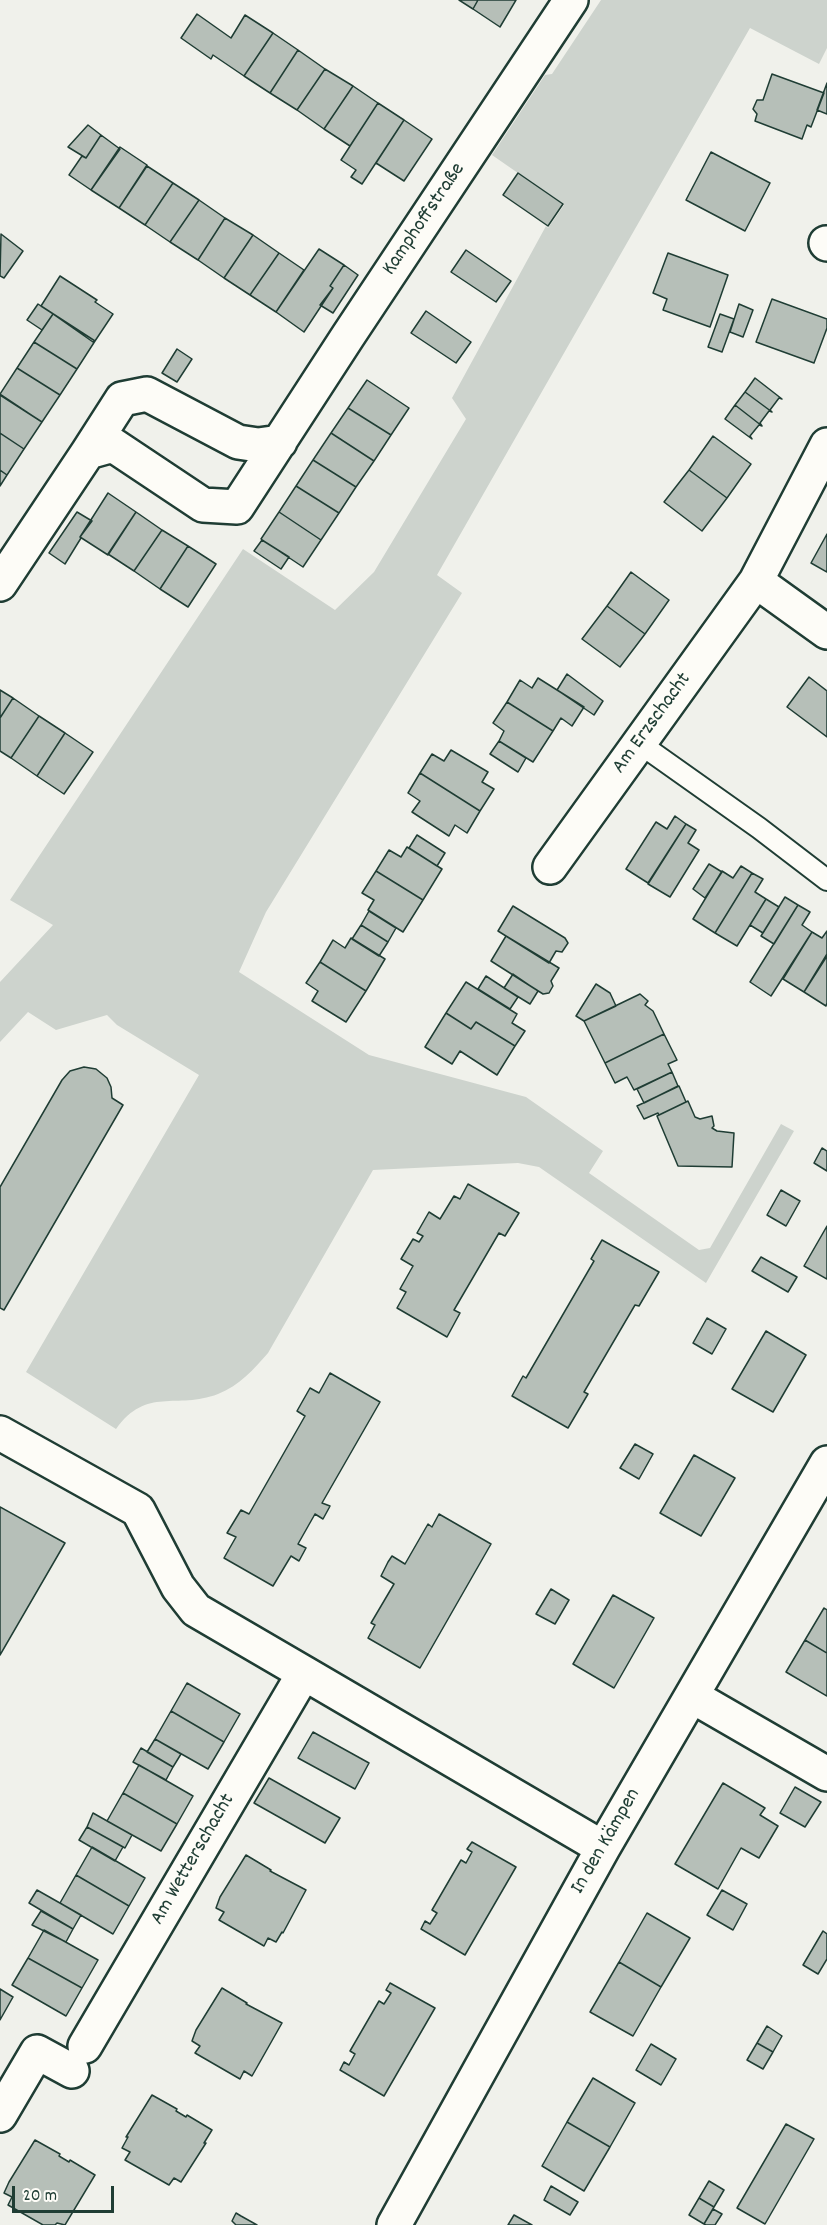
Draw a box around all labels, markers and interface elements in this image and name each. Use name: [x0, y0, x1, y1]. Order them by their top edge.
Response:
street label: Kamphoffstraße: [378, 159, 472, 281]
street label: Am Erzschacht: [608, 669, 698, 779]
street label: In den Kämpen: [567, 1785, 647, 1899]
street label: Am Wetterschacht: [146, 1790, 242, 1930]
scale bar: [15, 2174, 117, 2212]
text: 20 m: [23, 2184, 57, 2209]

